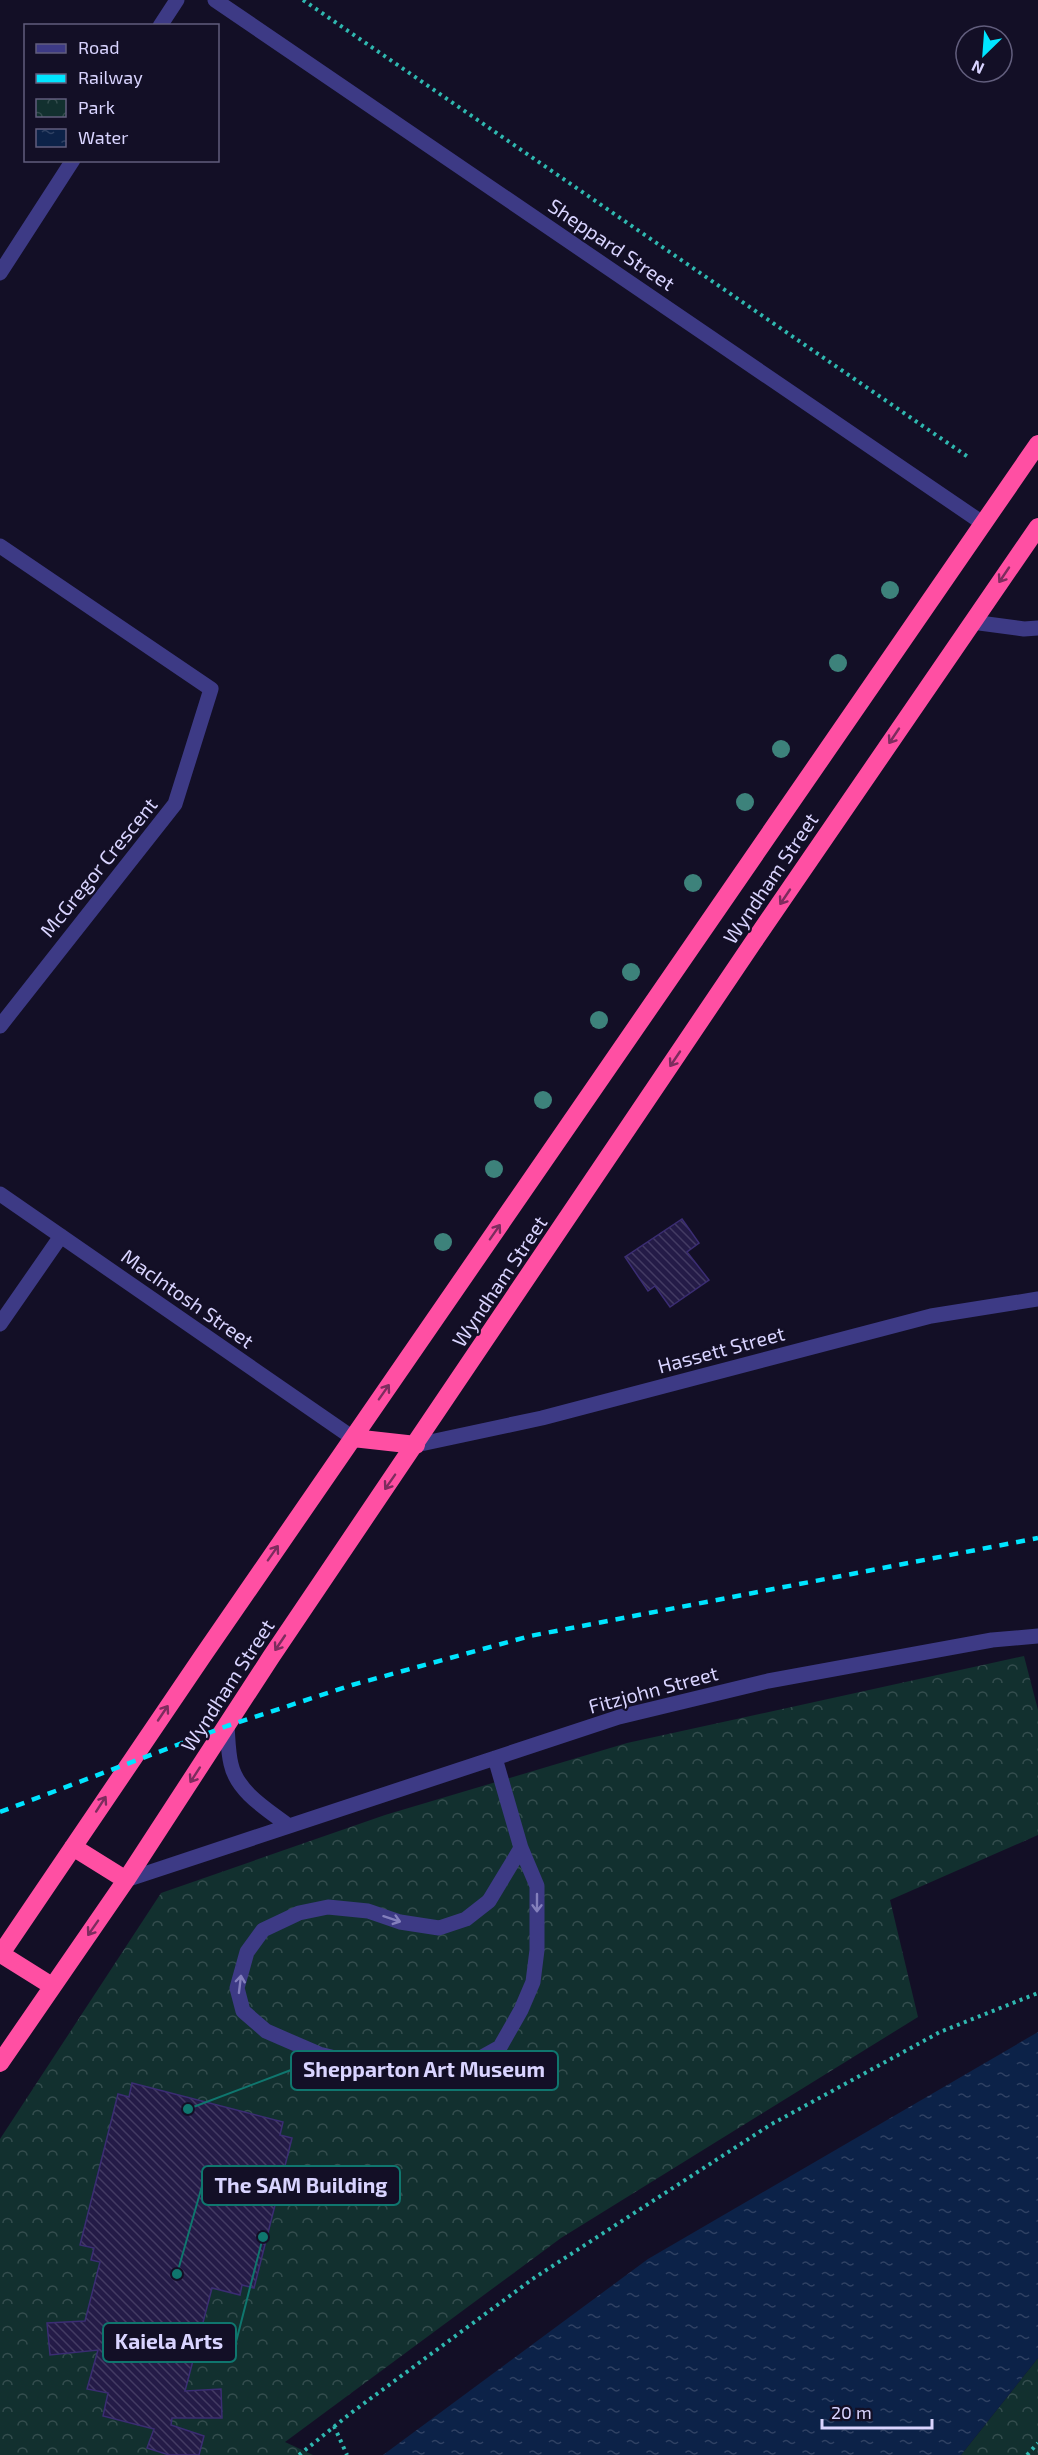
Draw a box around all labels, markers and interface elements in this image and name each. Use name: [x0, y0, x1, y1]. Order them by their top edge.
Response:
legend: [24, 24, 219, 162]
north arrow: [954, 24, 1014, 84]
text: Road: [78, 36, 119, 58]
text: N: [968, 57, 987, 79]
text: Railway: [78, 66, 143, 88]
text: Park: [78, 96, 115, 118]
text: Water: [78, 126, 128, 148]
street label: Sheppard Street: [544, 193, 680, 295]
one-way arrow: [998, 566, 1010, 582]
one-way arrow: [888, 727, 900, 744]
street label: McGregor Crescent: [34, 792, 162, 942]
street label: Wyndham Street: [717, 808, 823, 948]
one-way arrow: [778, 888, 790, 905]
one-way arrow: [669, 1050, 682, 1067]
street label: Wyndham Street: [446, 1211, 552, 1351]
one-way arrow: [489, 1224, 501, 1241]
street label: MacIntosh Street: [117, 1243, 259, 1353]
street label: Hassett Street: [655, 1320, 788, 1378]
one-way arrow: [378, 1385, 390, 1401]
one-way arrow: [384, 1474, 396, 1490]
one-way arrow: [267, 1545, 279, 1561]
street label: Wyndham Street: [175, 1614, 279, 1756]
one-way arrow: [274, 1635, 286, 1651]
street label: Fitzjohn Street: [586, 1660, 721, 1718]
one-way arrow: [157, 1706, 169, 1722]
one-way arrow: [189, 1766, 201, 1782]
one-way arrow: [95, 1796, 107, 1813]
one-way arrow: [531, 1893, 543, 1913]
one-way arrow: [382, 1914, 401, 1925]
one-way arrow: [87, 1919, 99, 1935]
one-way arrow: [235, 1974, 246, 1994]
callout: Shepparton Art Museum: [291, 2051, 558, 2090]
text: Shepparton Art Museum: [303, 2056, 545, 2081]
callout: The SAM Building: [202, 2166, 400, 2205]
text: The SAM Building: [214, 2172, 388, 2197]
callout: Kaiela Arts: [103, 2323, 236, 2362]
text: Kaiela Arts: [115, 2328, 223, 2353]
scale bar: [822, 2392, 932, 2430]
text: 20 m: [831, 2401, 872, 2423]

